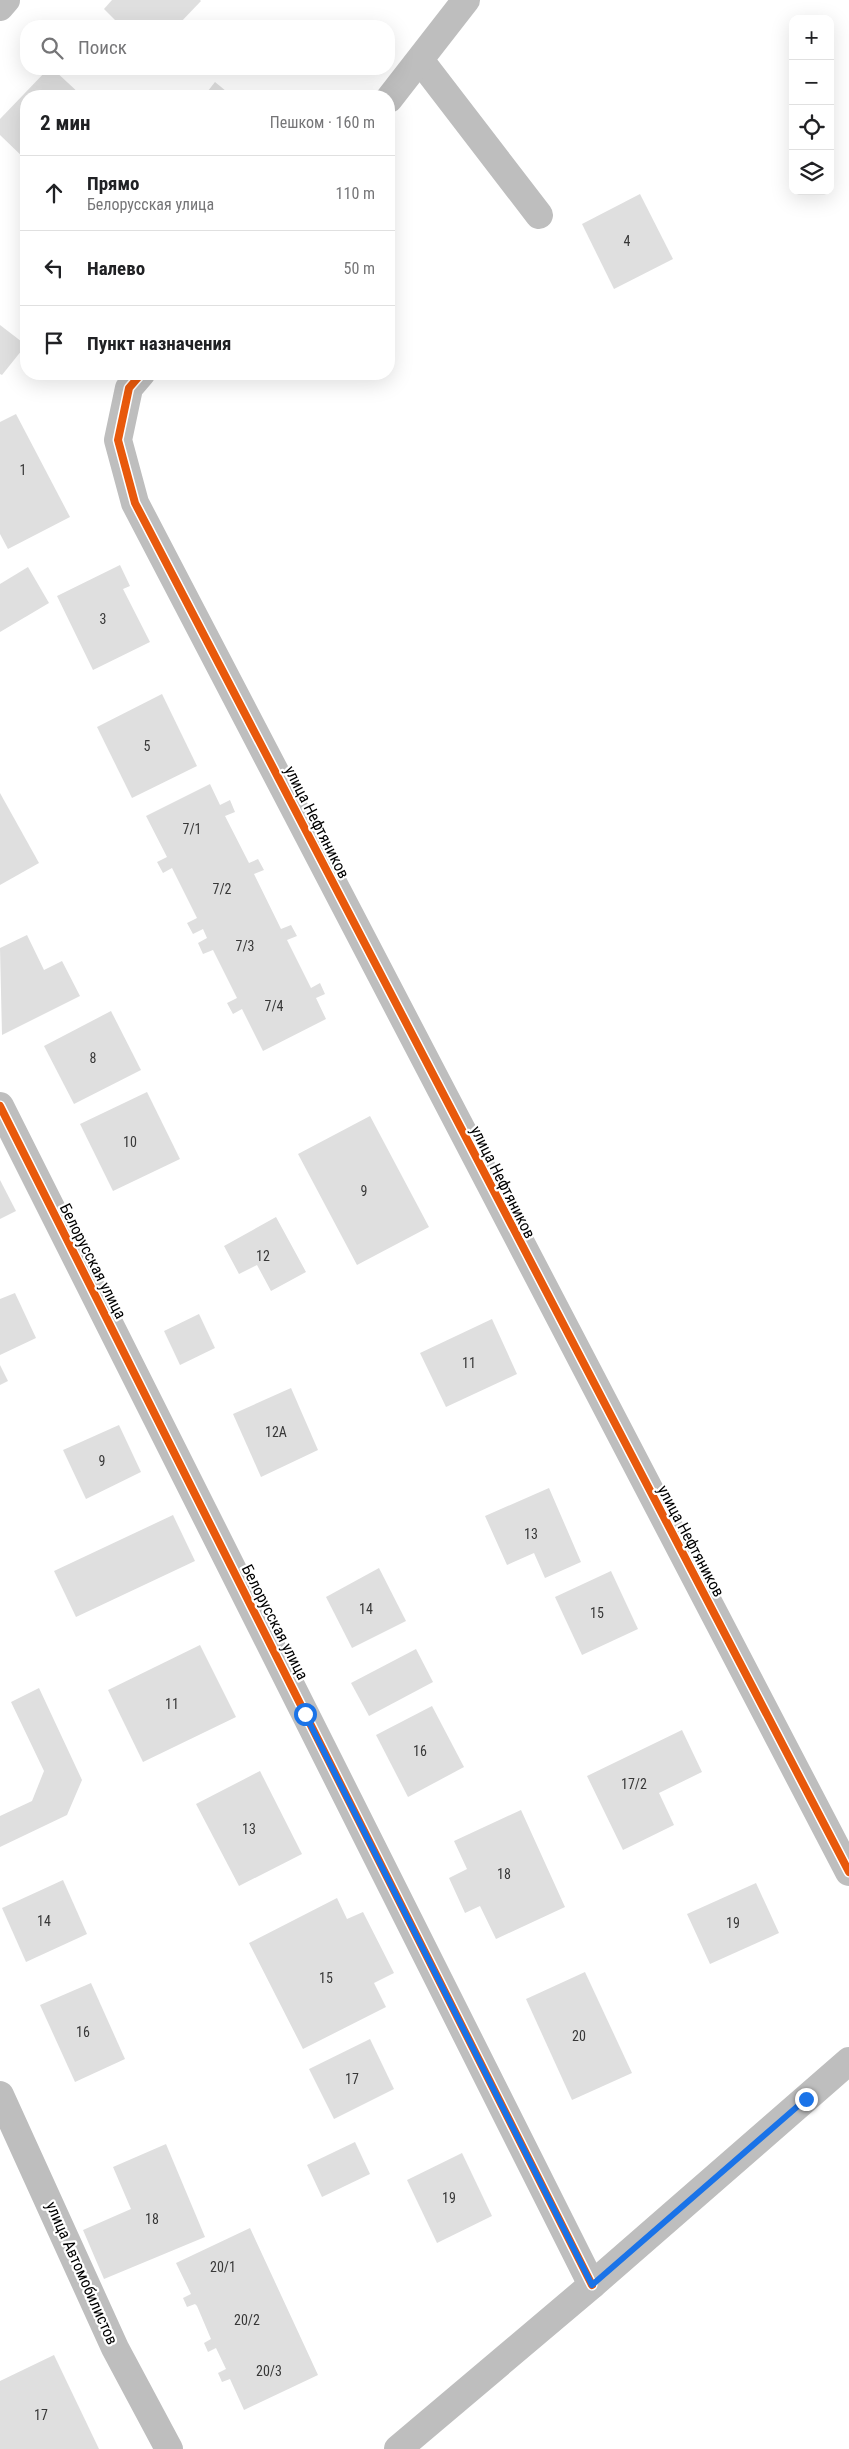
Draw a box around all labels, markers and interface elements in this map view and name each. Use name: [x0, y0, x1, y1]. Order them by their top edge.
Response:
map controls: [789, 15, 834, 195]
button: +: [789, 15, 834, 60]
search box: [20, 20, 395, 75]
icon: search: [38, 34, 66, 62]
text: Поиск: [78, 36, 127, 59]
button: −: [789, 60, 834, 105]
button: locate: [789, 105, 834, 150]
text: 2 мин: [40, 111, 90, 135]
text: Пешком · 160 m: [270, 113, 375, 132]
button: layers: [789, 150, 834, 195]
text: Прямо: [87, 172, 140, 195]
icon: ahead: [40, 179, 68, 207]
text: 110 m: [336, 184, 375, 203]
text: Белорусская улица: [87, 195, 214, 214]
house number: 4: [624, 233, 631, 249]
icon: left: [40, 254, 68, 282]
text: Налево: [87, 257, 145, 280]
text: 50 m: [343, 259, 375, 278]
icon: arrive: [40, 329, 68, 357]
text: Пункт назначения: [87, 332, 231, 355]
house number: 1: [20, 462, 26, 478]
house number: 3: [100, 611, 106, 627]
house number: 5: [144, 738, 151, 754]
street label: улица Нефтяников: [280, 763, 354, 881]
house number: 7/1: [182, 821, 202, 837]
house number: 7/2: [212, 881, 232, 897]
house number: 7/3: [235, 938, 255, 954]
house number: 7/4: [264, 998, 284, 1014]
house number: 8: [90, 1050, 97, 1066]
street label: улица Нефтяников: [466, 1123, 540, 1241]
house number: 10: [123, 1134, 137, 1150]
house number: 9: [361, 1183, 367, 1199]
street label: Белорусская улица: [56, 1200, 130, 1322]
house number: 12: [256, 1248, 270, 1264]
house number: 11: [462, 1355, 476, 1371]
house number: 12А: [265, 1424, 287, 1440]
house number: 9: [99, 1453, 105, 1469]
street label: улица Нефтяников: [654, 1482, 728, 1600]
house number: 13: [524, 1526, 538, 1542]
street label: Белорусская улица: [238, 1561, 312, 1683]
house number: 14: [359, 1601, 373, 1617]
house number: 15: [590, 1605, 604, 1621]
house number: 11: [165, 1696, 179, 1712]
route start: [294, 1703, 317, 1726]
house number: 16: [413, 1743, 427, 1759]
house number: 17/2: [621, 1776, 647, 1792]
house number: 13: [242, 1821, 256, 1837]
house number: 18: [497, 1866, 511, 1882]
house number: 14: [37, 1913, 51, 1929]
house number: 19: [726, 1915, 740, 1931]
house number: 15: [319, 1970, 333, 1986]
house number: 16: [76, 2024, 90, 2040]
house number: 20: [572, 2028, 586, 2044]
house number: 17: [345, 2071, 359, 2087]
route end: [795, 2088, 818, 2111]
house number: 19: [442, 2190, 456, 2206]
street label: улица Автомобилистов: [42, 2199, 122, 2347]
house number: 18: [145, 2211, 159, 2227]
house number: 20/1: [210, 2259, 236, 2275]
house number: 20/2: [234, 2312, 260, 2328]
house number: 20/3: [256, 2363, 282, 2379]
house number: 17: [34, 2407, 48, 2423]

